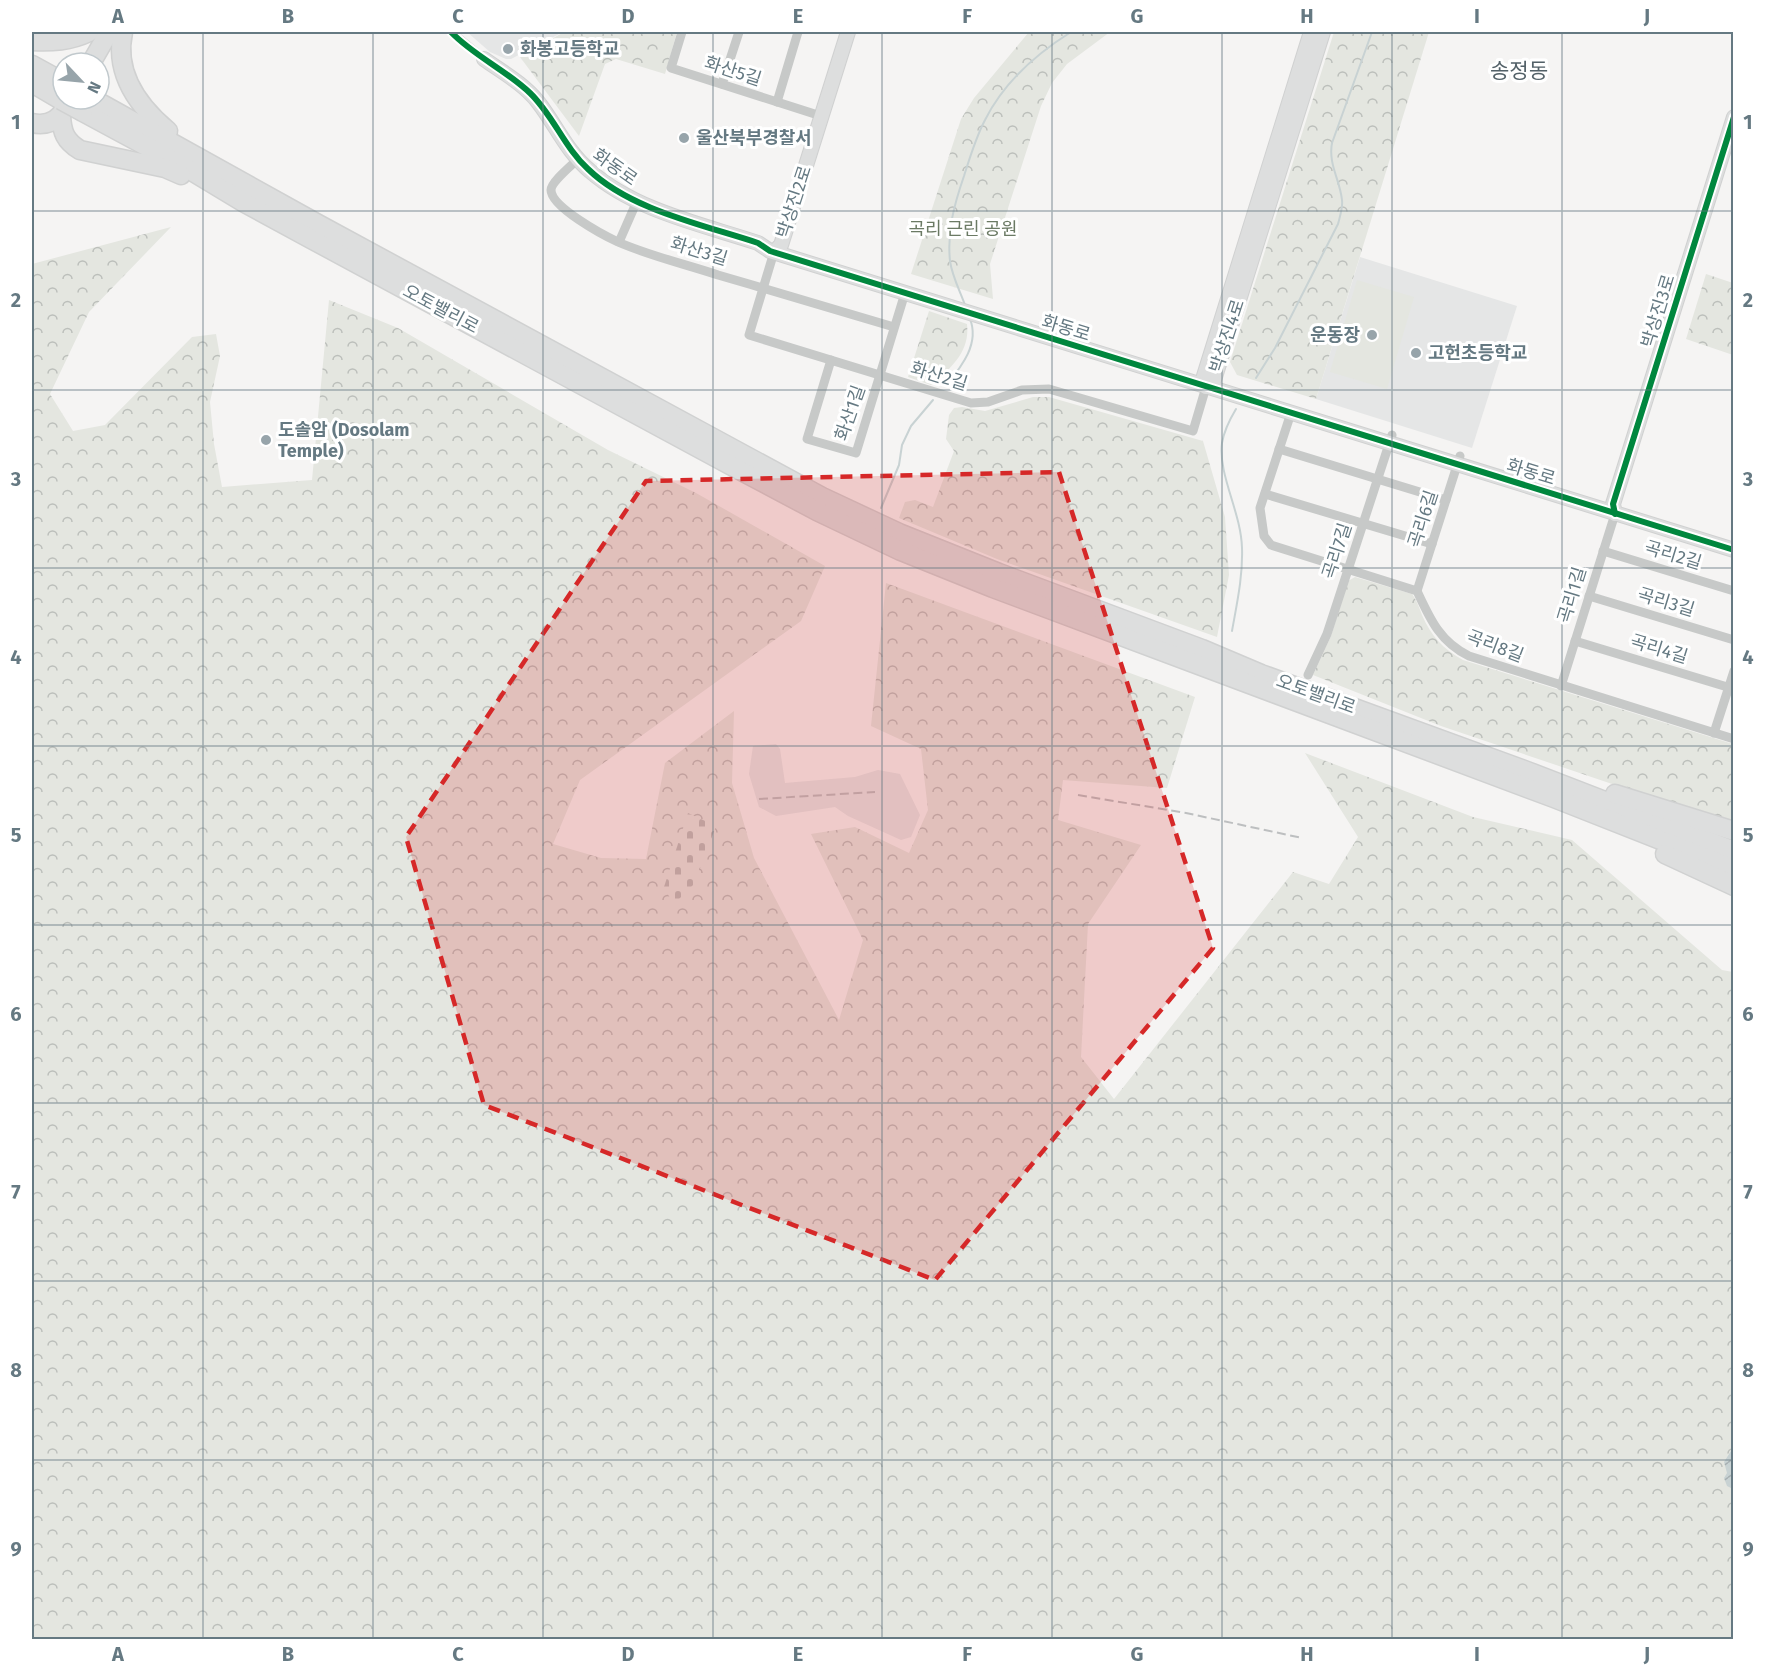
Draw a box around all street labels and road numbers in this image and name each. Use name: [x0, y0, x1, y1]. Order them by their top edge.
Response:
street label: 화산5길: [702, 51, 764, 91]
street label: 화동로: [588, 144, 642, 190]
street label: 박상진2로: [772, 163, 816, 241]
street label: 화산3길: [668, 232, 730, 270]
street label: 박상진3로: [1636, 272, 1680, 350]
street label: 오토밸리로: [399, 280, 483, 338]
street label: 박상진4로: [1205, 297, 1249, 375]
street label: 화동로: [1039, 310, 1093, 346]
street label: 화산2길: [908, 357, 970, 395]
street label: 화산1길: [830, 382, 870, 444]
street label: 화동로: [1504, 454, 1558, 490]
street label: 곡리6길: [1403, 487, 1443, 551]
street label: 곡리7길: [1318, 520, 1356, 582]
street label: 곡리2길: [1642, 536, 1704, 574]
street label: 곡리1길: [1553, 564, 1591, 626]
street label: 곡리3길: [1635, 583, 1697, 621]
street label: 곡리8길: [1463, 625, 1527, 667]
street label: 곡리4길: [1627, 630, 1691, 668]
street label: 오토밸리로: [1273, 670, 1359, 718]

